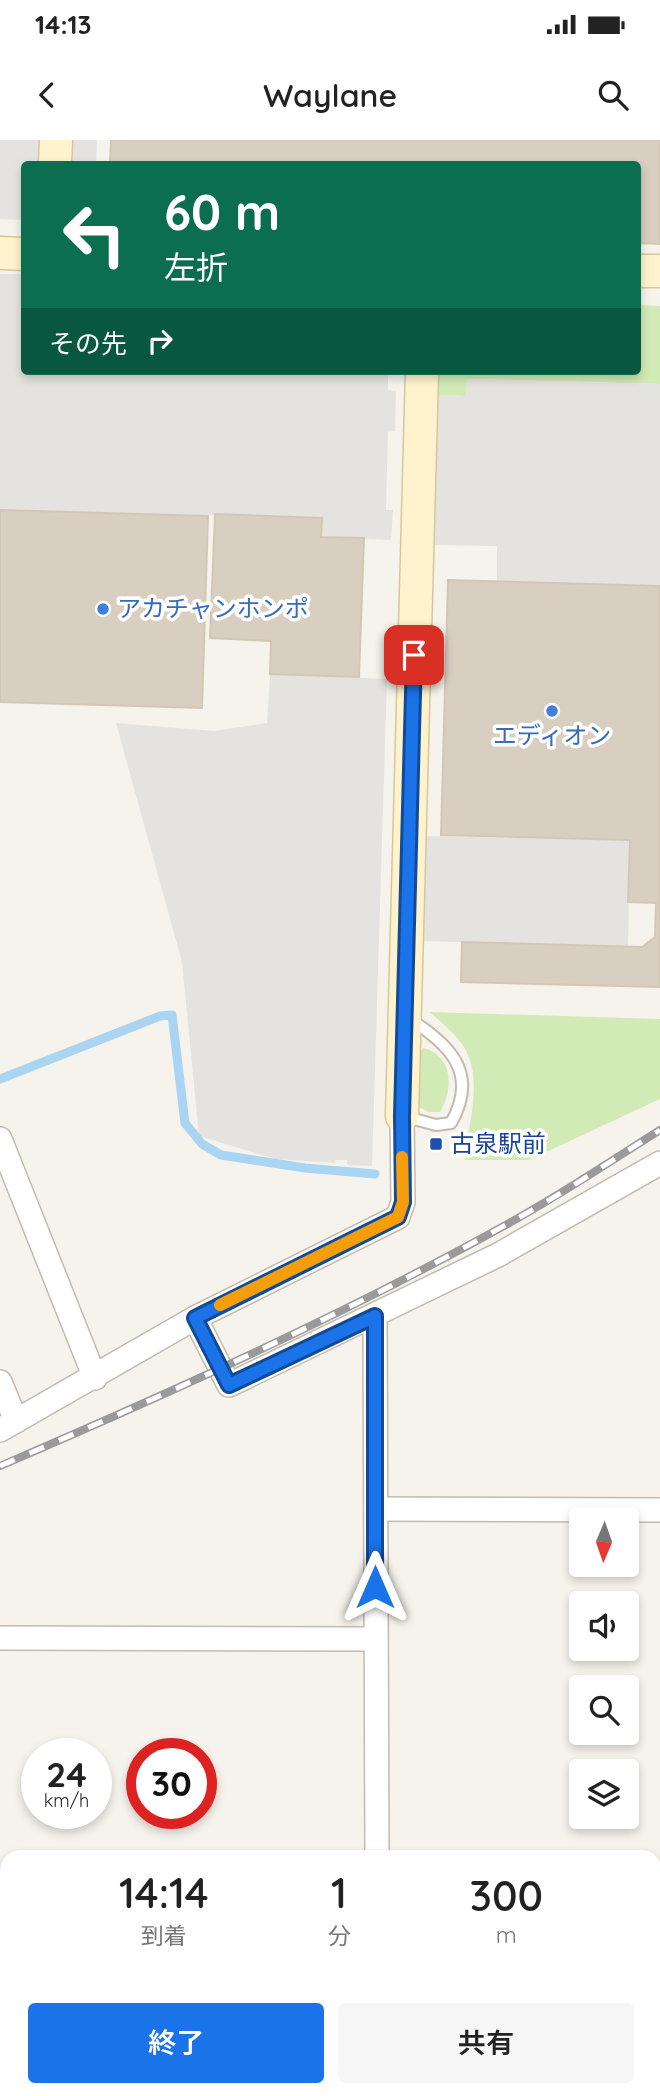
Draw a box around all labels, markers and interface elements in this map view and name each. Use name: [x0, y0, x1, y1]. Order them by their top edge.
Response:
text: 14:13: [35, 8, 92, 41]
text: Waylane: [263, 75, 397, 115]
icon: back: [28, 76, 66, 114]
icon: search: [594, 76, 632, 114]
text: 60 m: [164, 181, 280, 242]
icon: left: [49, 189, 140, 280]
text: 左折: [164, 247, 228, 287]
icon: right: [141, 322, 179, 360]
text: その先: [49, 327, 127, 360]
place label: アカチャンホンポ: [117, 593, 309, 623]
marker: アカチャンホンポ: [95, 601, 111, 617]
pin: [384, 625, 444, 685]
icon: arrive: [395, 636, 433, 674]
marker: エディオン: [544, 703, 560, 719]
place label: エディオン: [493, 720, 611, 750]
place label: 古泉駅前: [450, 1128, 546, 1158]
marker: 古泉駅前: [428, 1136, 444, 1152]
north arrow: [569, 1507, 639, 1577]
map controls: [569, 1507, 639, 1829]
position arrow: [338, 1550, 412, 1624]
button: sound: [569, 1591, 639, 1661]
button: search: [569, 1675, 639, 1745]
speed limit sign: 30: [126, 1738, 217, 1829]
text: 24: [46, 1752, 87, 1796]
button: layers: [569, 1759, 639, 1829]
text: km/h: [44, 1789, 89, 1812]
text: 14:14: [119, 1866, 209, 1919]
text: 1: [331, 1866, 347, 1919]
text: 300: [470, 1869, 543, 1922]
text: m: [496, 1920, 517, 1949]
text: 到着: [141, 1921, 187, 1950]
text: 分: [328, 1921, 351, 1950]
button: 終了: [28, 2003, 324, 2083]
button: 共有: [338, 2003, 634, 2083]

